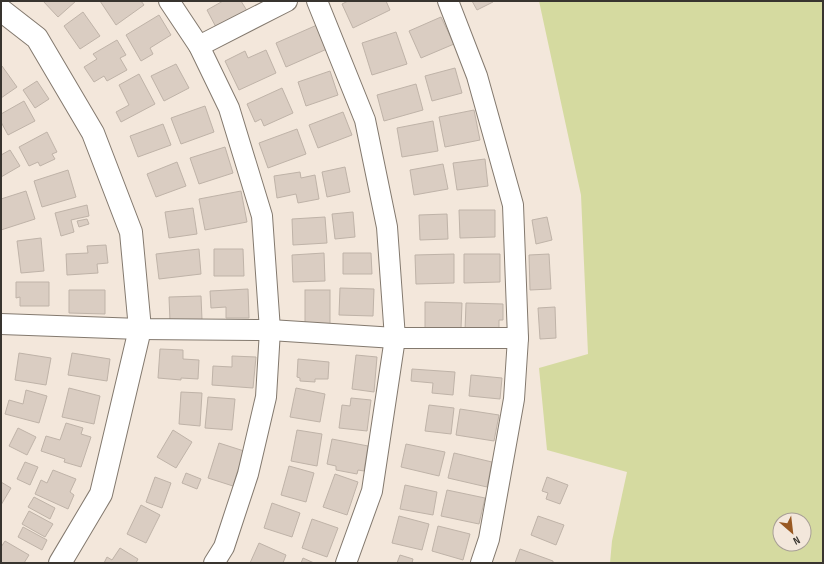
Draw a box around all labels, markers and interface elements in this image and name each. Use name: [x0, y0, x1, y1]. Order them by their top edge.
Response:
north arrow: [772, 512, 812, 552]
text: N: [791, 533, 802, 548]

